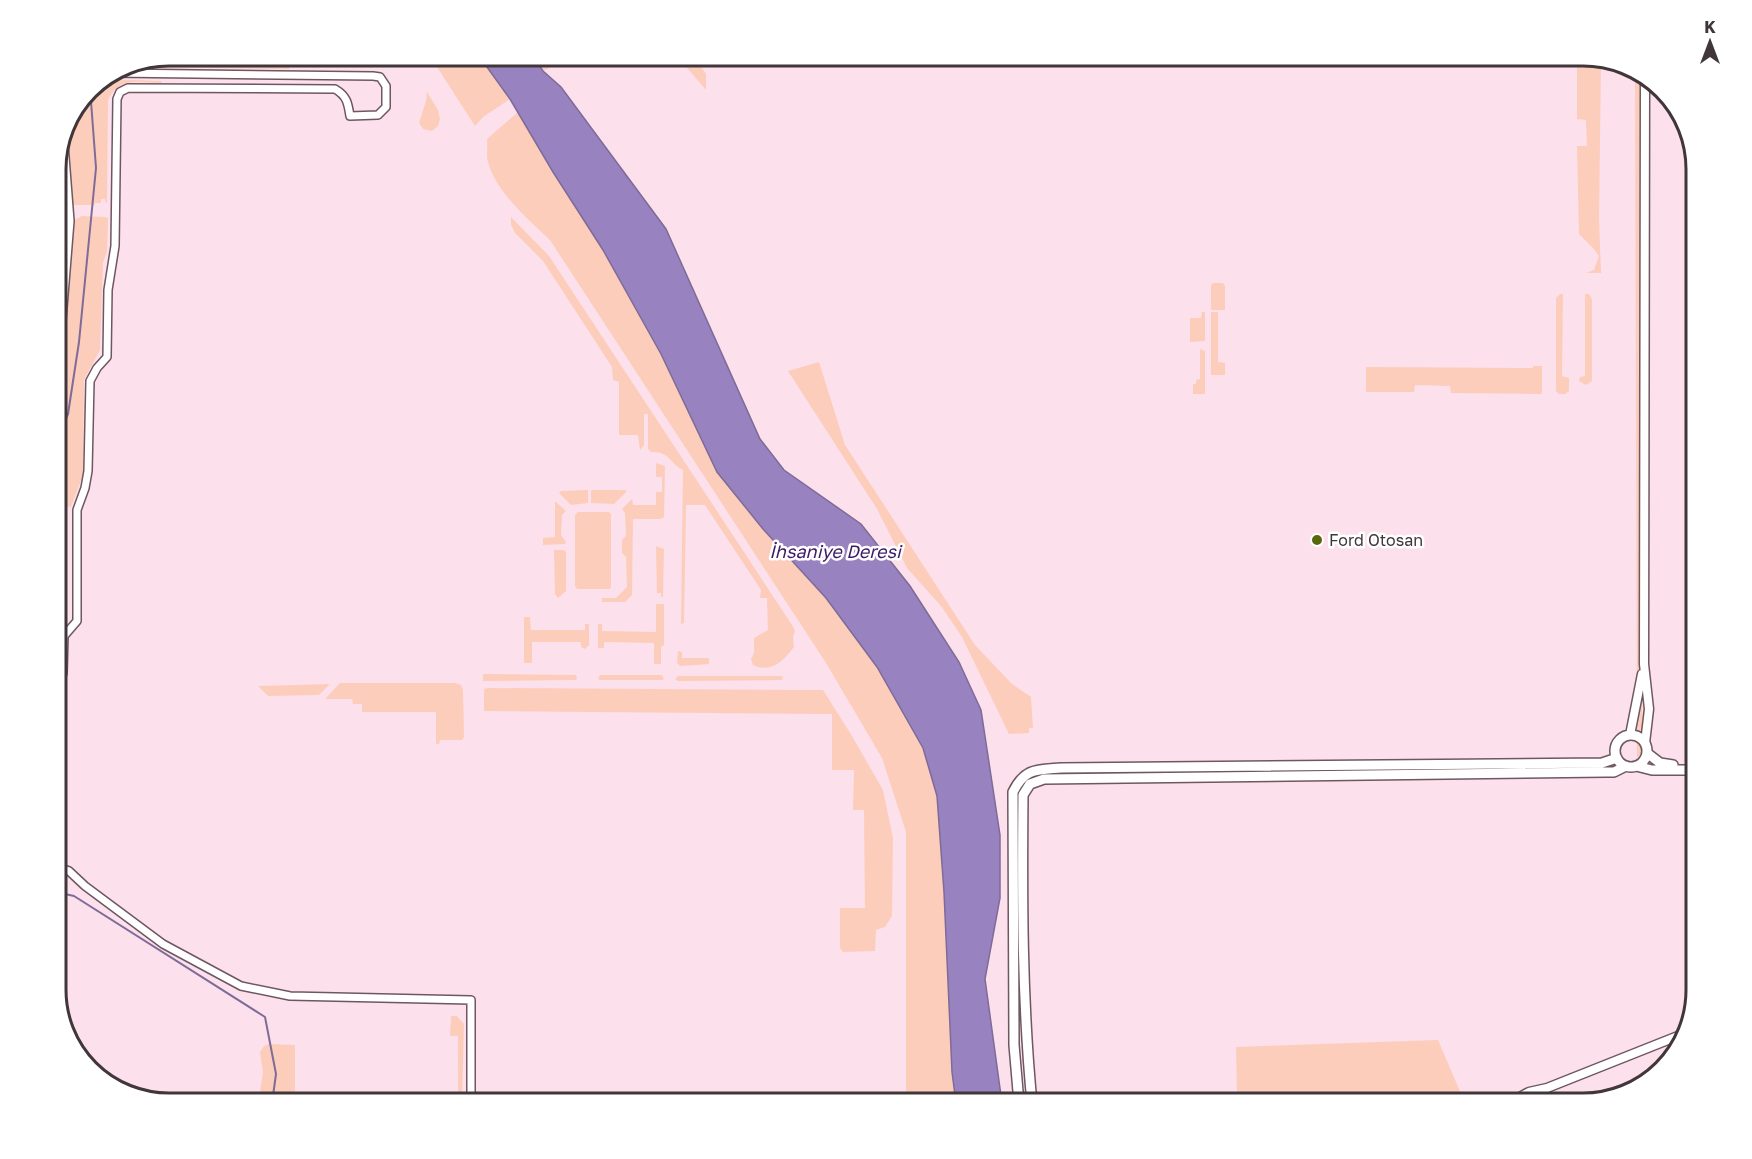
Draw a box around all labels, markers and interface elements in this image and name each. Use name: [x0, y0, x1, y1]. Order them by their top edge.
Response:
north arrow: [1680, 12, 1740, 72]
text: K: [1704, 17, 1716, 37]
place label: Ford Otosan: [1329, 530, 1423, 550]
marker: Ford Otosan: [1310, 533, 1324, 547]
water label: İhsaniye Deresi: [769, 540, 903, 562]

